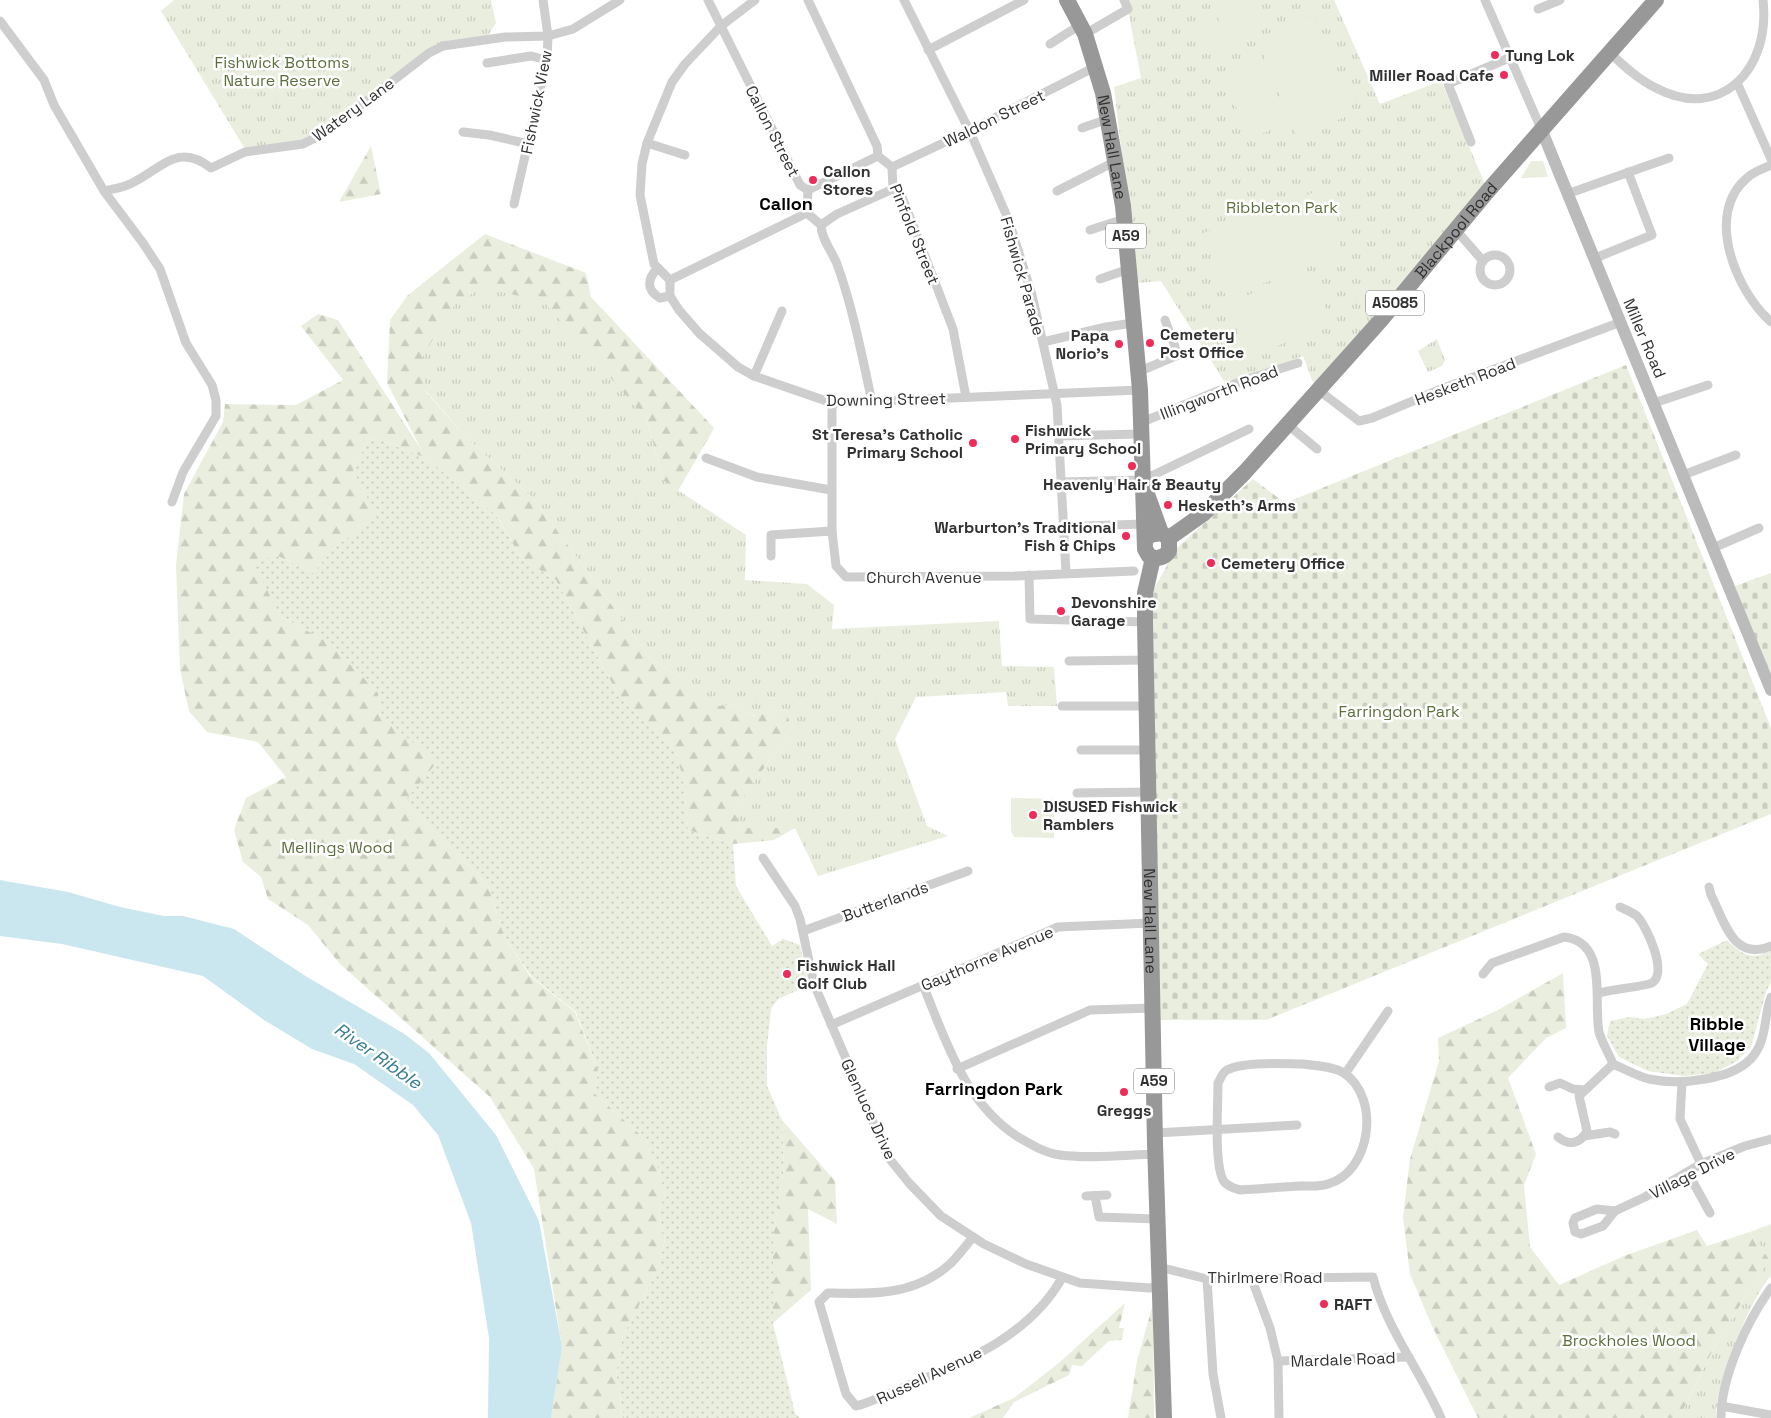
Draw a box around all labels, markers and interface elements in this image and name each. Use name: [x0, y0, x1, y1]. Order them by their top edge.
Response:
place label: Tung Lok: [1505, 45, 1575, 66]
street label: Fishwick View: [516, 48, 557, 156]
marker: Tung Lok: [1489, 49, 1501, 61]
park label: Fishwick Bottoms Nature Reserve: [215, 52, 349, 91]
place label: Miller Road Cafe: [1369, 65, 1494, 86]
marker: Miller Road Cafe: [1498, 69, 1510, 81]
street label: Watery Lane: [308, 73, 398, 146]
street label: Callon Street: [740, 82, 805, 181]
street label: Waldon Street: [940, 85, 1048, 152]
street label: New Hall Lane: [1093, 93, 1132, 201]
place label: Callon Stores: [823, 161, 873, 200]
marker: Callon Stores: [807, 174, 819, 186]
street label: Blackpool Road: [1410, 178, 1502, 283]
street label: Pinfold Street: [885, 181, 944, 288]
district label: Callon: [759, 192, 813, 215]
park label: Ribbleton Park: [1226, 197, 1338, 218]
street label: Fishwick Parade: [995, 214, 1050, 338]
road number: A59: [1106, 224, 1146, 248]
road number: A5085: [1366, 290, 1424, 316]
street label: Miller Road: [1618, 295, 1671, 381]
place label: Cemetery Post Office: [1160, 324, 1244, 363]
place label: Papa Norio's: [1056, 325, 1109, 364]
marker: Cemetery Post Office: [1144, 337, 1156, 349]
marker: Papa Norio's: [1113, 338, 1125, 350]
street label: Hesketh Road: [1412, 353, 1519, 410]
street label: Illingworth Road: [1157, 360, 1281, 425]
street label: Downing Street: [826, 388, 946, 411]
place label: Fishwick Primary School: [1025, 420, 1141, 459]
place label: St Teresa's Catholic Primary School: [812, 424, 963, 463]
marker: Fishwick Primary School: [1009, 433, 1021, 445]
marker: St Teresa's Catholic Primary School: [967, 437, 979, 449]
marker: Heavenly Hair & Beauty: [1126, 460, 1138, 472]
place label: Heavenly Hair & Beauty: [1043, 474, 1221, 495]
place label: Hesketh's Arms: [1178, 495, 1296, 516]
marker: Hesketh's Arms: [1162, 499, 1174, 511]
place label: Warburton's Traditional Fish & Chips: [934, 517, 1116, 556]
marker: Warburton's Traditional Fish & Chips: [1120, 530, 1132, 542]
place label: Cemetery Office: [1221, 553, 1345, 574]
marker: Cemetery Office: [1205, 557, 1217, 569]
street label: Church Avenue: [866, 567, 982, 588]
place label: Devonshire Garage: [1071, 592, 1157, 631]
marker: Devonshire Garage: [1055, 605, 1067, 617]
park label: Farringdon Park: [1338, 701, 1460, 722]
place label: DISUSED Fishwick Ramblers: [1043, 796, 1178, 835]
marker: DISUSED Fishwick Ramblers: [1027, 809, 1039, 821]
park label: Mellings Wood: [281, 837, 393, 858]
street label: New Hall Lane: [1139, 868, 1162, 974]
street label: Butterlands: [839, 876, 931, 927]
street label: Gaythorne Avenue: [918, 921, 1057, 996]
place label: Fishwick Hall Golf Club: [797, 955, 896, 994]
marker: Fishwick Hall Golf Club: [781, 968, 793, 980]
district label: Ribble Village: [1688, 1012, 1746, 1056]
water label: River Ribble: [330, 1017, 427, 1095]
street label: Glenluce Drive: [836, 1055, 901, 1163]
road number: A59: [1134, 1068, 1174, 1094]
district label: Farringdon Park: [925, 1077, 1063, 1100]
marker: Greggs: [1118, 1086, 1130, 1098]
place label: Greggs: [1097, 1100, 1151, 1121]
street label: Village Drive: [1646, 1143, 1738, 1204]
street label: Thirlmere Road: [1208, 1267, 1322, 1288]
place label: RAFT: [1334, 1294, 1373, 1315]
marker: RAFT: [1318, 1298, 1330, 1310]
park label: Brockholes Wood: [1562, 1330, 1696, 1351]
street label: Russell Avenue: [873, 1342, 986, 1409]
street label: Mardale Road: [1290, 1347, 1396, 1372]

